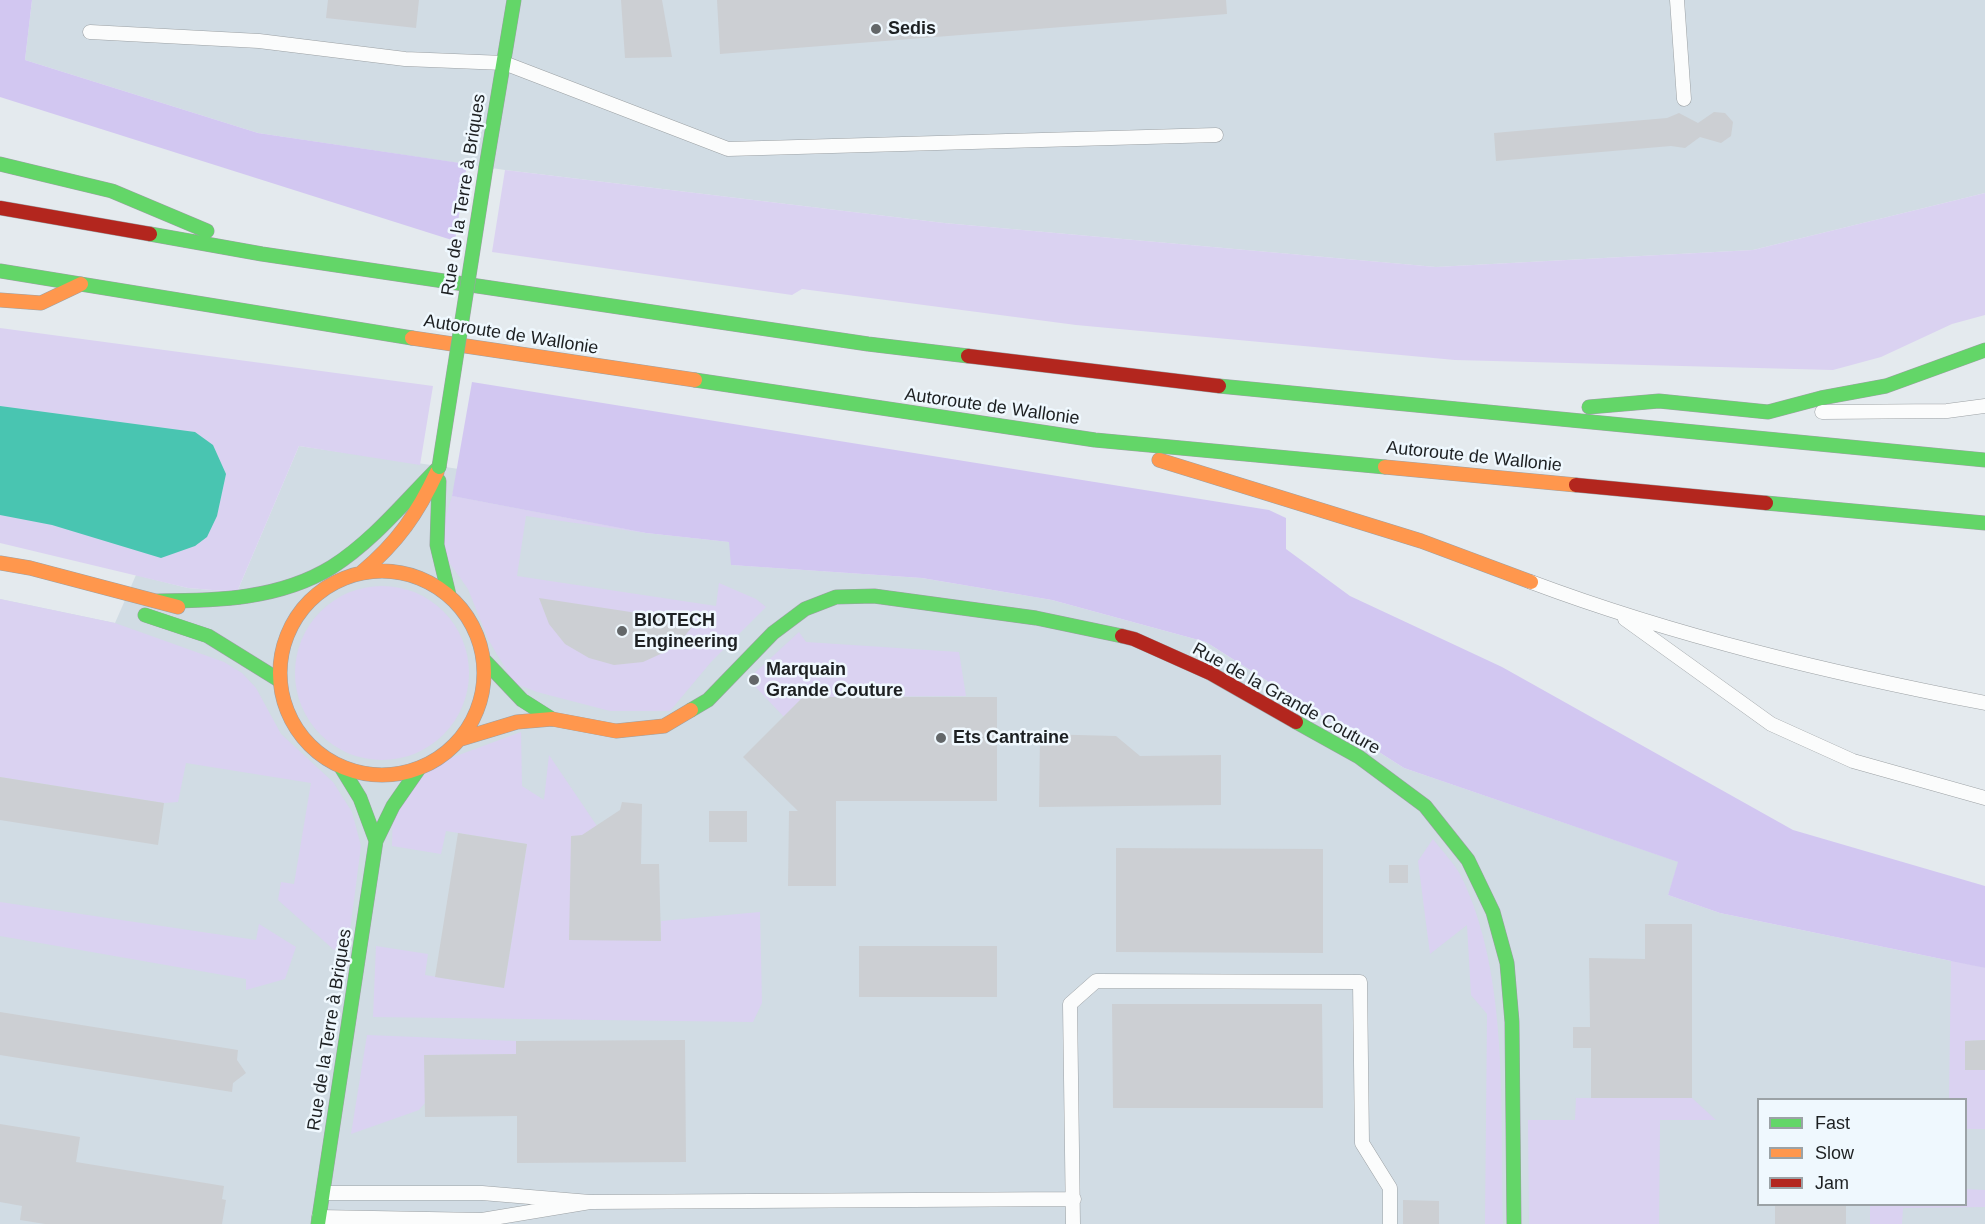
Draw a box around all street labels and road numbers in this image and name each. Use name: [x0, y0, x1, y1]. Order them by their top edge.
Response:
street label: Rue de la Terre à Briques: [437, 93, 491, 297]
street label: Autoroute de Wallonie: [422, 311, 600, 359]
street label: Autoroute de Wallonie: [903, 384, 1081, 430]
street label: Autoroute de Wallonie: [1385, 437, 1563, 477]
street label: Rue de la Grande Couture: [1188, 638, 1384, 760]
street label: Rue de la Terre à Briques: [303, 928, 357, 1132]

